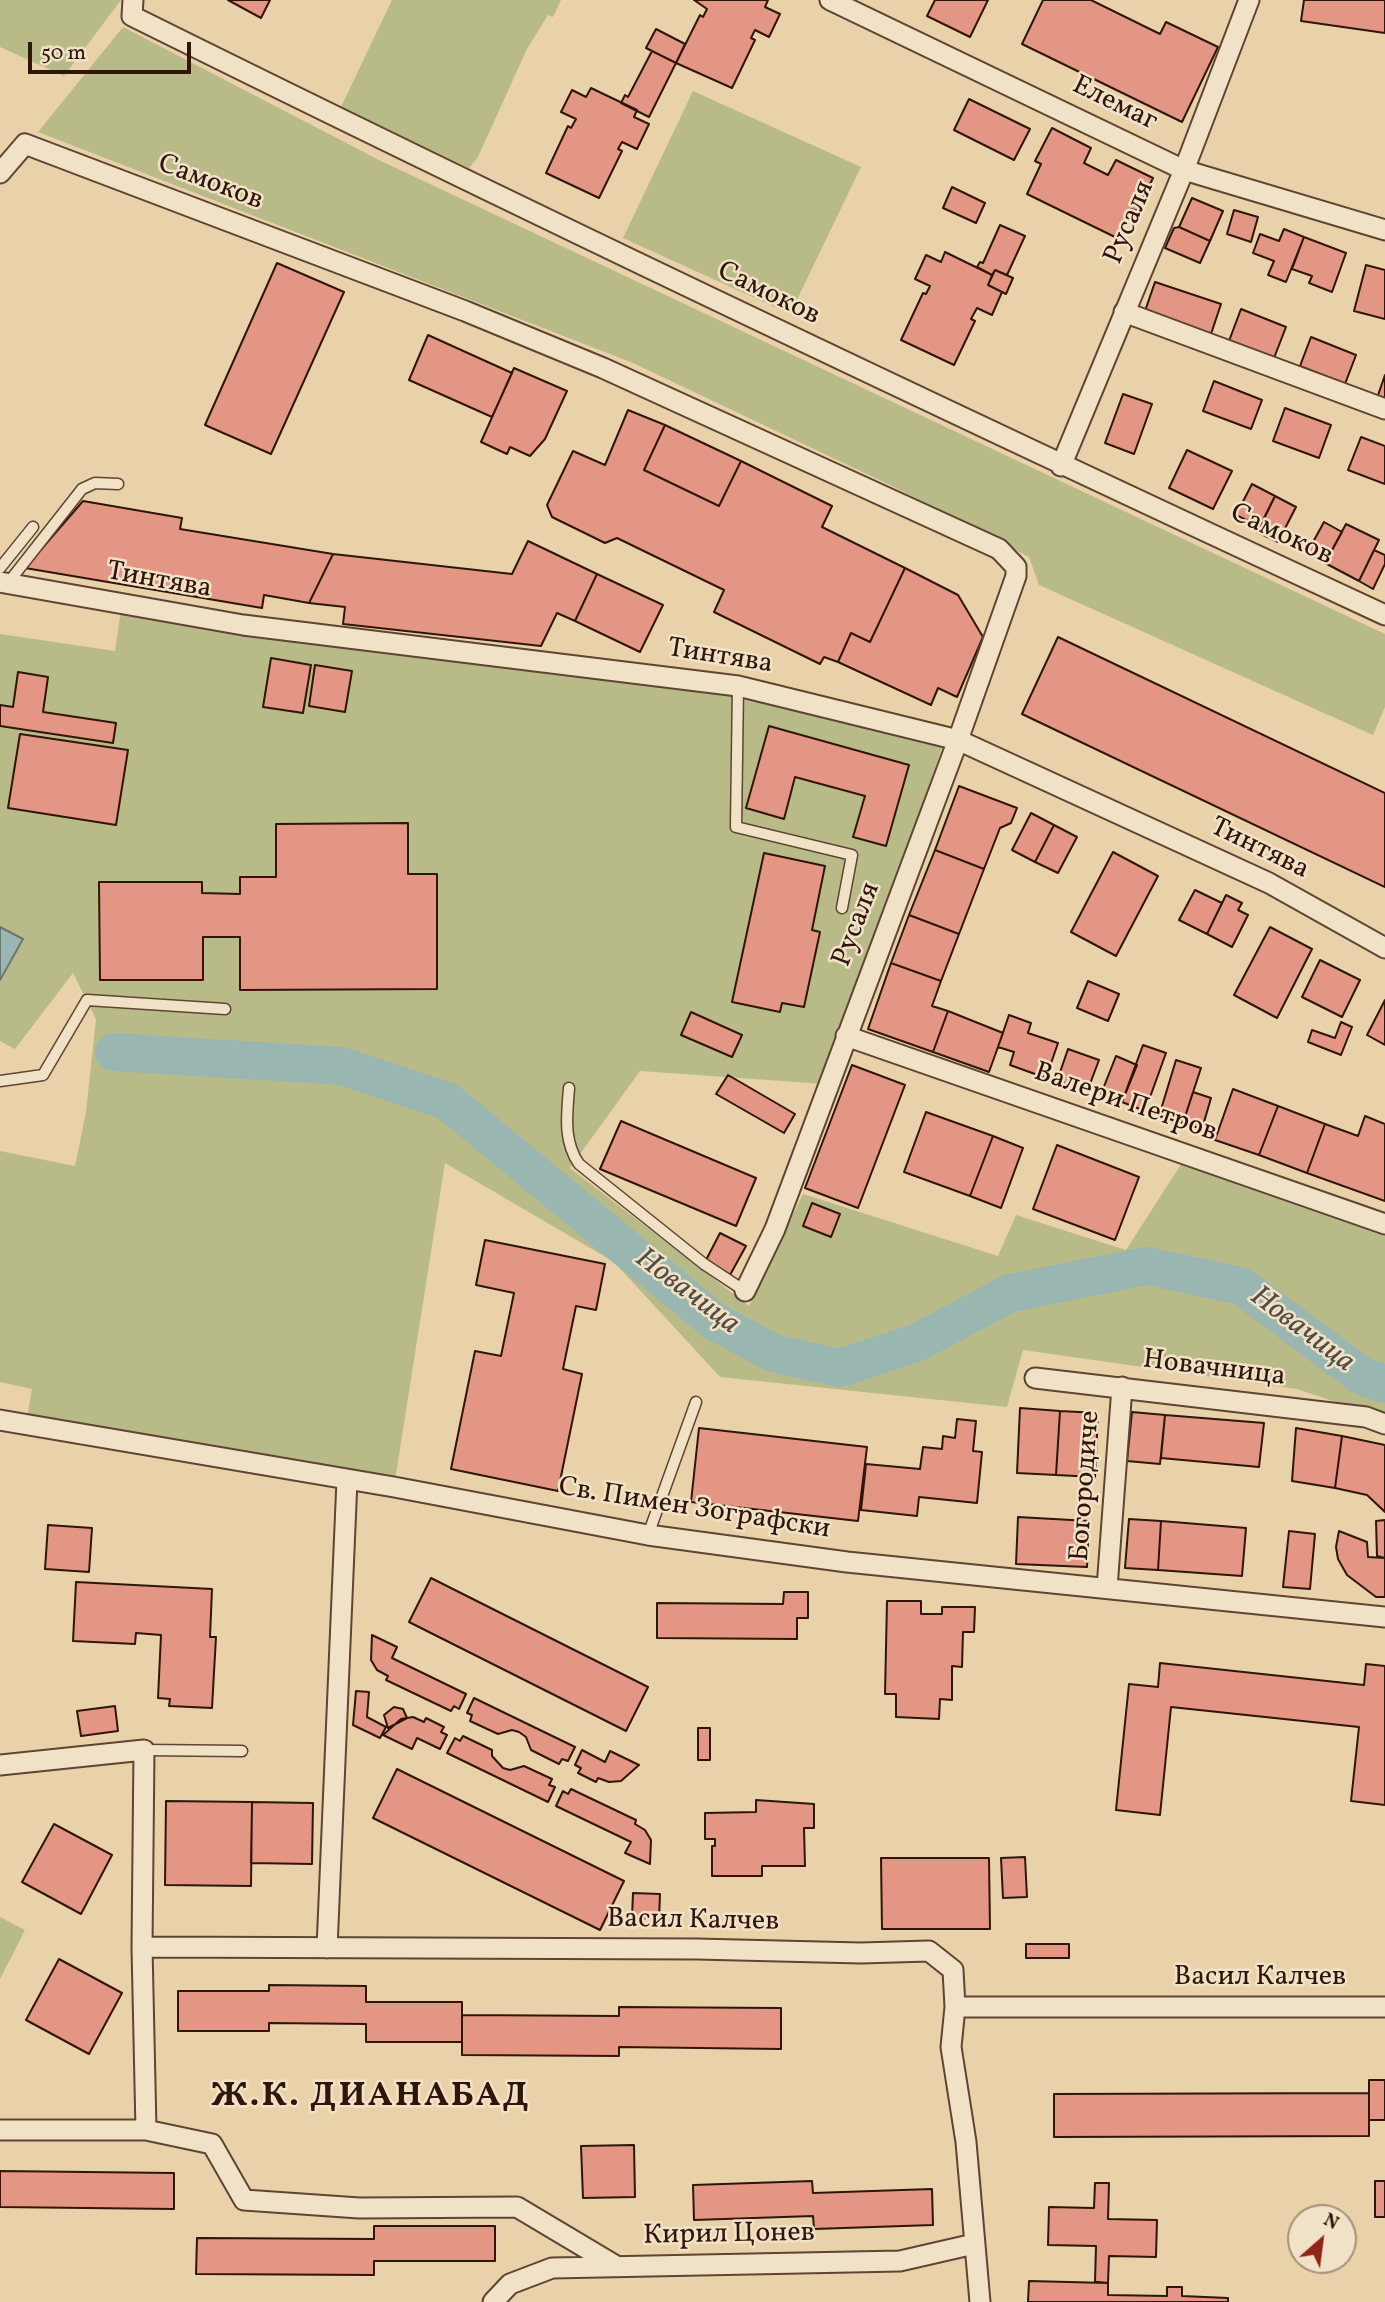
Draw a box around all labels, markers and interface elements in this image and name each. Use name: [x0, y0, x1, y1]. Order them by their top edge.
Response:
scale bar: [32, 28, 194, 72]
text: 50 m: [41, 39, 86, 68]
street label: Елемаг: [1066, 70, 1162, 140]
street label: Самоков: [153, 149, 267, 219]
street label: Русаля: [1098, 176, 1164, 270]
street label: Самоков: [711, 256, 825, 334]
street label: Самоков: [1224, 498, 1338, 574]
street label: Тинтява: [104, 556, 214, 608]
street label: Тинтява: [665, 633, 775, 683]
street label: Тинтява: [1204, 812, 1314, 888]
street label: Русаля: [827, 878, 889, 972]
street label: Валери Петров: [1029, 1057, 1221, 1151]
water label: Новачица: [627, 1242, 745, 1344]
water label: Новачица: [1242, 1280, 1360, 1382]
street label: Новачница: [1141, 1345, 1287, 1395]
street label: Богородиче: [1065, 1409, 1109, 1563]
street label: Св. Пимен Зографски: [556, 1472, 832, 1548]
street label: Васил Калчев: [606, 1904, 780, 1940]
street label: Васил Калчев: [1174, 1962, 1346, 1996]
district label: Ж.К. ДИАНАБАД: [213, 2078, 529, 2120]
north arrow: [1287, 2204, 1357, 2274]
text: N: [1319, 2208, 1343, 2237]
street label: Кирил Цонев: [643, 2218, 815, 2254]

